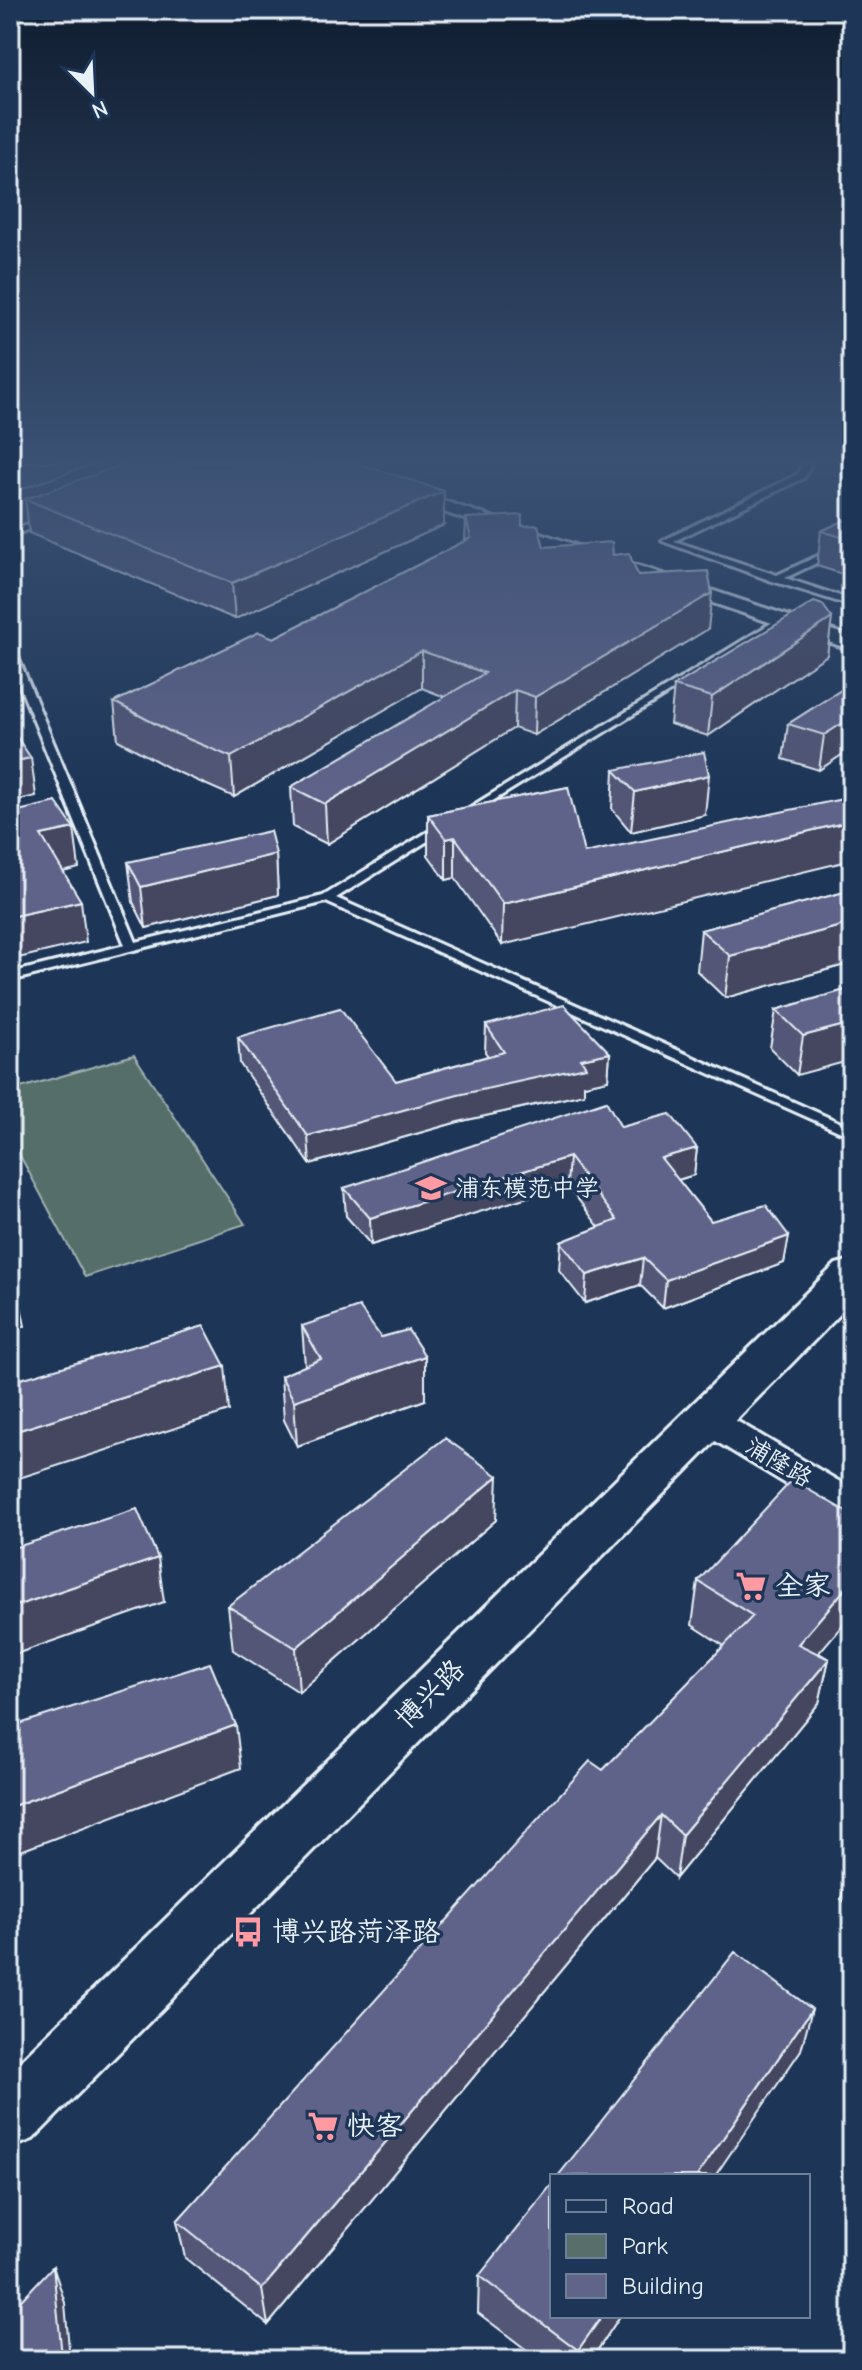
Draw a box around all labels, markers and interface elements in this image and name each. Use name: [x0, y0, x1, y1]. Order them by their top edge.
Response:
north arrow: [52, 52, 132, 132]
text: N: [88, 95, 112, 124]
school or university icon: 浦东模范中学: [414, 1171, 448, 1205]
place label: 浦东模范中学: [455, 1174, 599, 1202]
street label: 浦隆路: [741, 1431, 817, 1493]
supermarket icon: 全家: [734, 1569, 768, 1603]
place label: 全家: [775, 1570, 831, 1602]
street label: 博兴路: [389, 1653, 471, 1735]
bus stop icon: 博兴路菏泽路: [231, 1915, 265, 1949]
place label: 博兴路菏泽路: [272, 1916, 440, 1948]
supermarket icon: 快客: [306, 2109, 340, 2143]
place label: 快客: [347, 2110, 403, 2142]
legend: [550, 2174, 810, 2318]
text: Road: [622, 2192, 674, 2220]
text: Park: [622, 2232, 668, 2260]
text: Building: [622, 2272, 704, 2300]

